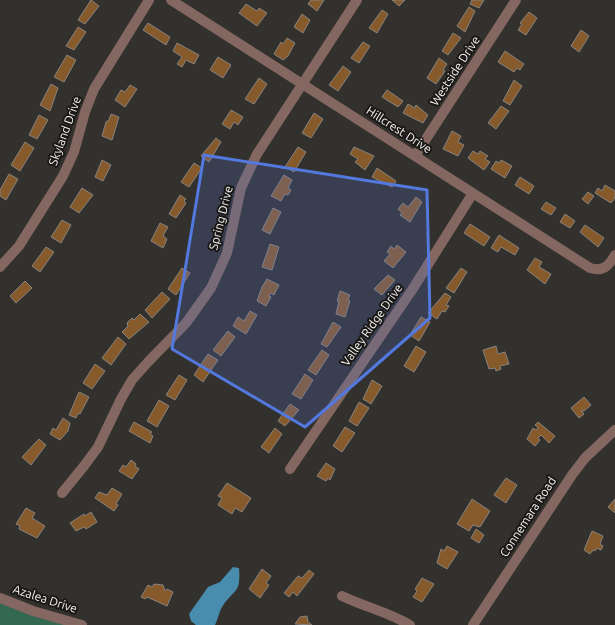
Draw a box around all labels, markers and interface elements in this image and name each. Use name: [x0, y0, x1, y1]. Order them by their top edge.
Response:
street label: Westside Drive: [427, 33, 482, 108]
street label: Skyland Drive: [46, 95, 83, 167]
street label: Hillcrest Drive: [364, 104, 434, 156]
street label: Spring Drive: [206, 184, 235, 251]
street label: Valley Ridge Drive: [338, 281, 405, 368]
street label: Connemara Road: [497, 474, 558, 559]
street label: Azalea Drive: [11, 582, 79, 615]

